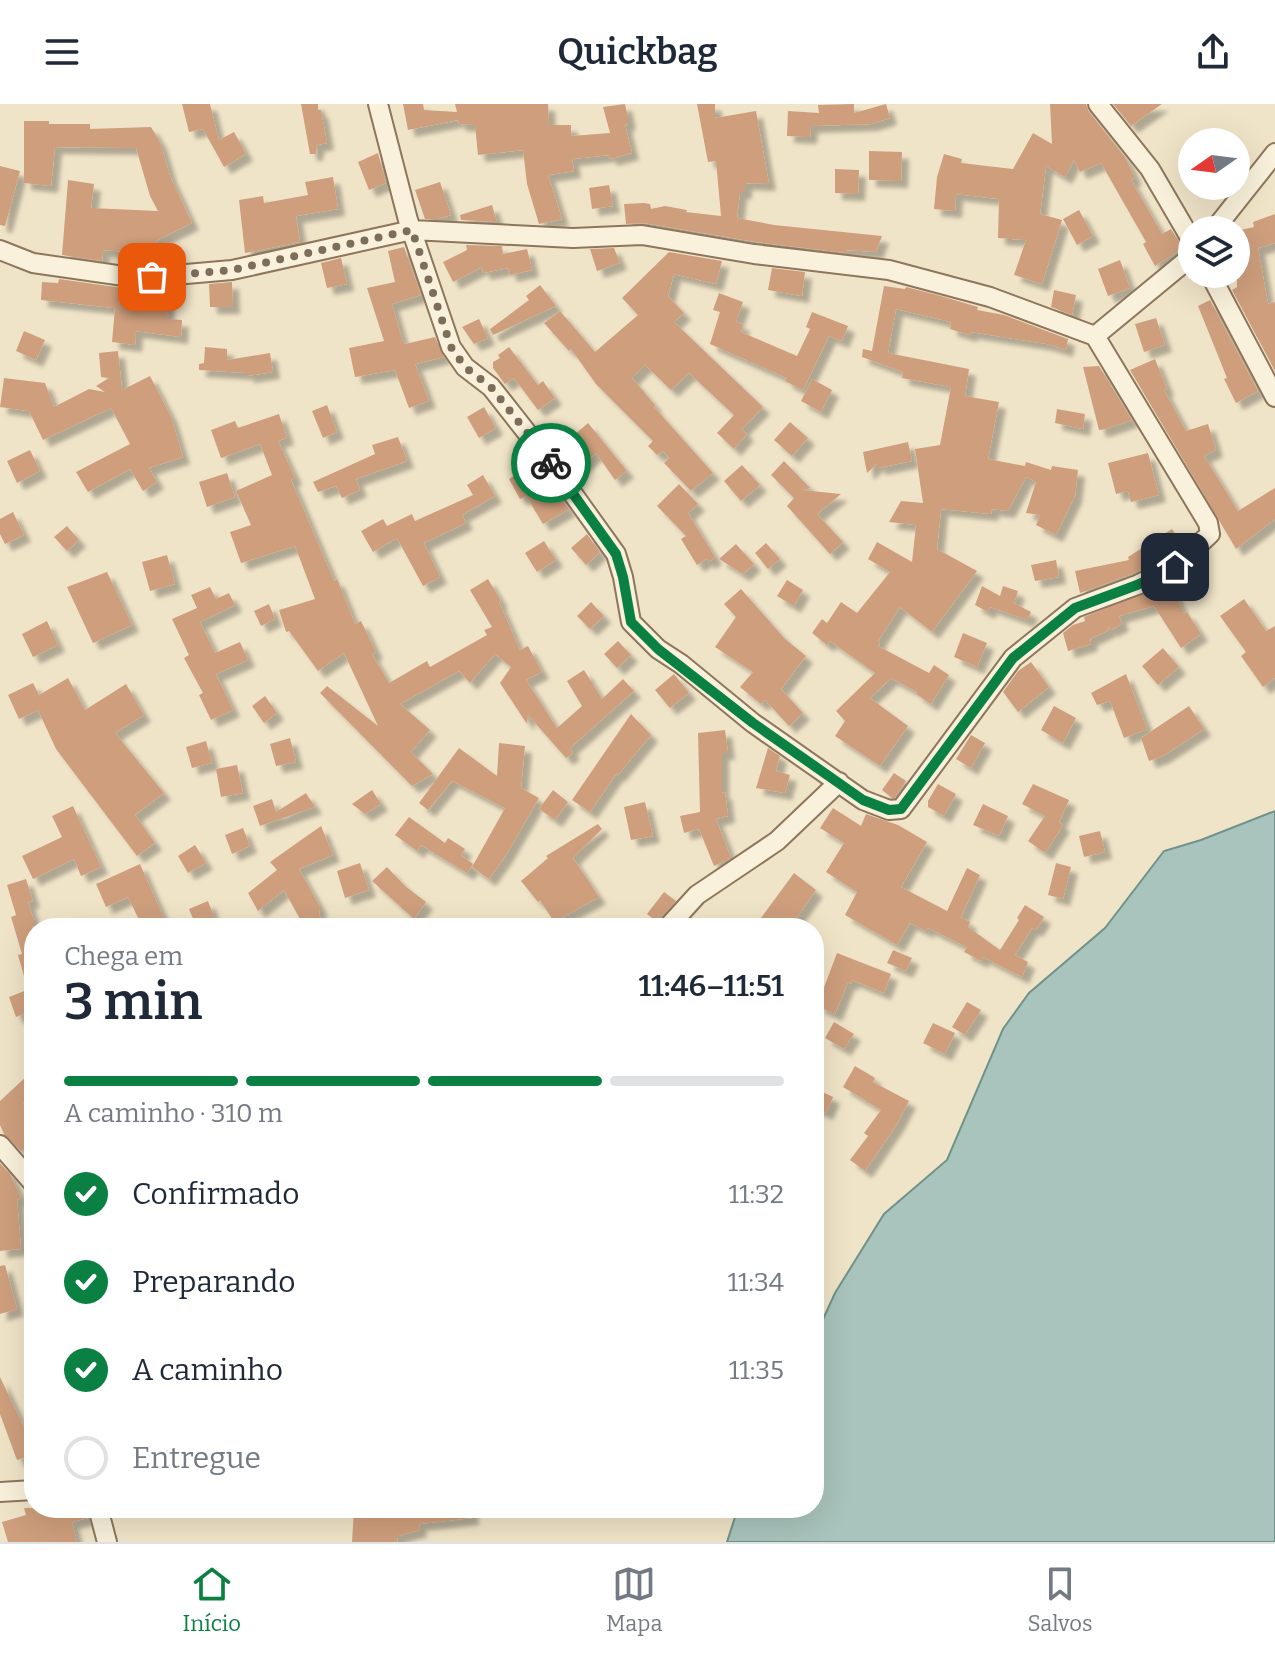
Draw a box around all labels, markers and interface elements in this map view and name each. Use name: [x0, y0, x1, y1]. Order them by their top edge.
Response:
icon: menu: [40, 30, 84, 74]
text: Quickbag: [557, 30, 718, 74]
icon: share: [1191, 30, 1235, 74]
north arrow: [1178, 128, 1250, 200]
map controls: [1178, 128, 1250, 288]
button: layers: [1178, 216, 1250, 288]
pin: [118, 243, 186, 311]
icon: bag: [130, 255, 174, 299]
courier: [511, 423, 591, 503]
icon: bike: [529, 441, 573, 485]
pin: [1141, 533, 1209, 601]
icon: home: [1153, 545, 1197, 589]
text: Chega em: [64, 941, 183, 972]
text: 11:46–11:51: [638, 968, 784, 1004]
text: 3 min: [64, 970, 203, 1033]
text: A caminho · 310 m: [64, 1098, 283, 1129]
icon: check: [64, 1172, 108, 1216]
text: Confirmado: [132, 1176, 299, 1212]
text: 11:32: [728, 1179, 784, 1210]
icon: check: [64, 1260, 108, 1304]
text: Preparando: [132, 1264, 296, 1300]
text: 11:34: [727, 1267, 784, 1298]
icon: check: [64, 1348, 108, 1392]
text: A caminho: [132, 1352, 283, 1388]
text: 11:35: [729, 1355, 784, 1386]
text: Entregue: [132, 1440, 261, 1476]
tab: Início: [183, 1562, 241, 1637]
tab: Mapa: [606, 1562, 662, 1637]
tab: Salvos: [1027, 1562, 1092, 1637]

